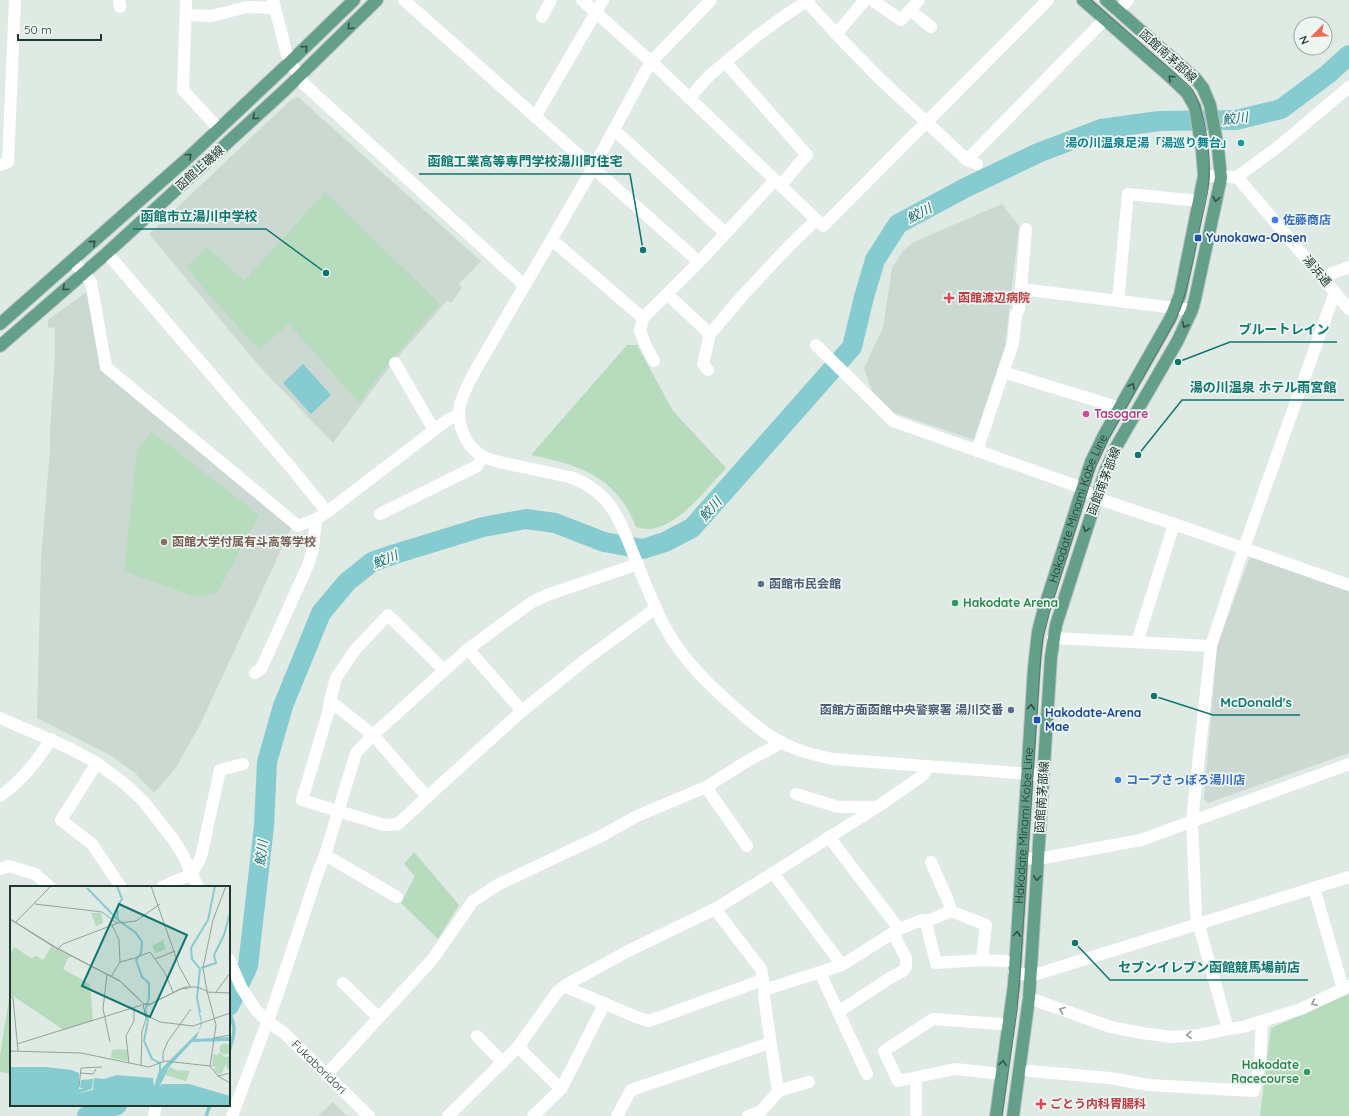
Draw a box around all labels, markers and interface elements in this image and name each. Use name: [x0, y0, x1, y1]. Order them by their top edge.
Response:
scale bar: [18, 16, 101, 42]
north arrow: [1293, 16, 1333, 56]
text: 50 m: [24, 22, 52, 37]
one-way arrow: [347, 22, 355, 30]
street label: 函館南茅部線: [1137, 26, 1200, 85]
text: N: [1296, 34, 1312, 47]
one-way arrow: [300, 45, 308, 53]
one-way arrow: [1168, 75, 1175, 82]
water label: 鮫川: [1221, 108, 1251, 128]
one-way arrow: [253, 112, 260, 119]
place label: 湯の川温泉足湯「湯巡り舞台」: [1065, 135, 1233, 150]
marker: 湯の川温泉足湯「湯巡り舞台」: [1236, 138, 1246, 148]
street label: 函館上磯線: [172, 142, 227, 193]
callout: 函館工業高等専門学校湯川町住宅: [419, 149, 630, 174]
one-way arrow: [184, 153, 192, 161]
text: 函館工業高等専門学校湯川町住宅: [427, 153, 623, 169]
one-way arrow: [1213, 196, 1221, 202]
water label: 鮫川: [904, 199, 936, 226]
callout: 函館市立湯川中学校: [133, 204, 266, 229]
text: 函館市立湯川中学校: [140, 208, 258, 224]
place label: 佐藤商店: [1283, 212, 1331, 227]
marker: 佐藤商店: [1270, 215, 1280, 225]
place label: Yunokawa-Onsen: [1206, 230, 1307, 245]
marker: Yunokawa-Onsen: [1193, 233, 1203, 243]
one-way arrow: [88, 241, 95, 248]
street label: 湯浜通: [1300, 252, 1335, 289]
one-way arrow: [63, 284, 70, 291]
place label: 函館渡辺病院: [958, 290, 1030, 305]
marker: 函館渡辺病院: [943, 292, 955, 304]
callout: ブルートレイン: [1230, 317, 1337, 342]
one-way arrow: [1182, 321, 1190, 328]
text: ブルートレイン: [1238, 321, 1330, 337]
callout: 湯の川温泉 ホテル雨宮館: [1182, 375, 1344, 400]
text: 湯の川温泉 ホテル雨宮館: [1190, 379, 1336, 395]
one-way arrow: [1128, 383, 1135, 390]
place label: Tasogare: [1094, 406, 1148, 421]
marker: Tasogare: [1081, 409, 1091, 419]
street label: Hakodate Minami Kobe Line: [1045, 431, 1110, 585]
street label: 函館南茅部線: [1084, 445, 1123, 517]
water label: 鮫川: [695, 492, 726, 524]
one-way arrow: [1082, 526, 1091, 533]
place label: 函館大学付属有斗高等学校: [172, 534, 316, 549]
marker: 函館大学付属有斗高等学校: [159, 537, 169, 547]
water label: 鮫川: [370, 546, 402, 571]
place label: 函館市民会館: [769, 576, 841, 591]
marker: 函館市民会館: [756, 579, 766, 589]
place label: Hakodate Arena: [963, 595, 1058, 610]
marker: Hakodate Arena: [950, 598, 960, 608]
callout: McDonald's: [1213, 690, 1300, 715]
text: McDonald's: [1220, 694, 1292, 710]
place label: 函館方面函館中央警察署 湯川交番: [820, 702, 1004, 717]
one-way arrow: [1027, 704, 1036, 710]
marker: 函館方面函館中央警察署 湯川交番: [1006, 705, 1016, 715]
place label: Hakodate-Arena Mae: [1045, 705, 1141, 734]
marker: Hakodate-Arena Mae: [1032, 715, 1042, 725]
street label: Hakodate Minami Kobe Line: [1011, 747, 1036, 904]
street label: 函館南茅部線: [1032, 761, 1051, 833]
place label: コープさっぽろ湯川店: [1126, 772, 1245, 787]
marker: コープさっぽろ湯川店: [1113, 775, 1123, 785]
water label: 鮫川: [252, 837, 271, 867]
one-way arrow: [1032, 875, 1041, 881]
inset map: [10, 886, 230, 1106]
one-way arrow: [1012, 931, 1021, 937]
callout: セブンイレブン函館競馬場前店: [1110, 955, 1308, 980]
text: セブンイレブン函館競馬場前店: [1118, 959, 1300, 975]
one-way arrow: [1311, 998, 1318, 1006]
one-way arrow: [1059, 1007, 1066, 1015]
one-way arrow: [1186, 1031, 1192, 1040]
street label: Fukaboridori: [289, 1037, 350, 1097]
place label: Hakodate Racecourse: [1231, 1057, 1299, 1086]
one-way arrow: [998, 1060, 1007, 1067]
marker: Hakodate Racecourse: [1302, 1067, 1312, 1077]
place label: ごとう内科胃腸科: [1050, 1096, 1146, 1111]
marker: ごとう内科胃腸科: [1035, 1098, 1047, 1110]

